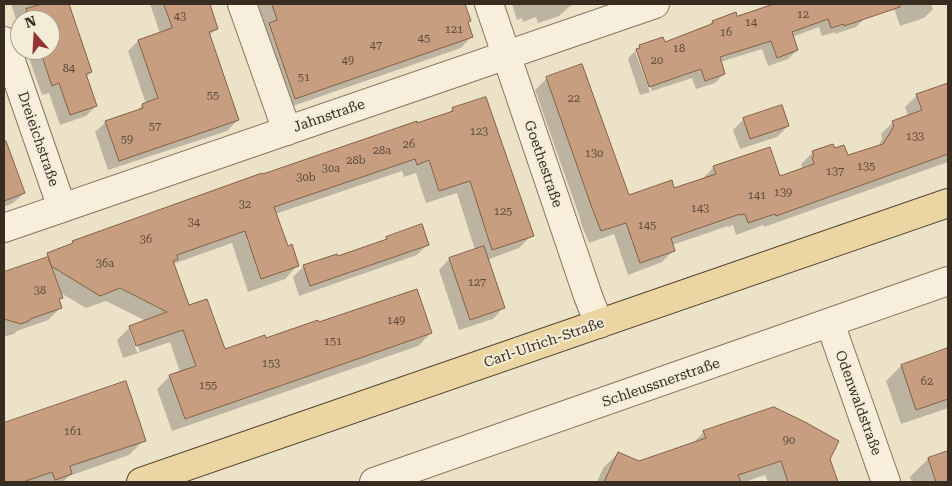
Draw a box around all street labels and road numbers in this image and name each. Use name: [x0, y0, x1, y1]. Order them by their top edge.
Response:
street label: Dreieichstraße: [14, 89, 62, 189]
street label: Jahnstraße: [291, 96, 367, 136]
street label: Goethestraße: [520, 118, 566, 210]
street label: Carl-Ulrich-Straße: [482, 315, 606, 371]
street label: Odenwaldstraße: [831, 348, 885, 458]
street label: Schleussnerstraße: [600, 355, 722, 411]

